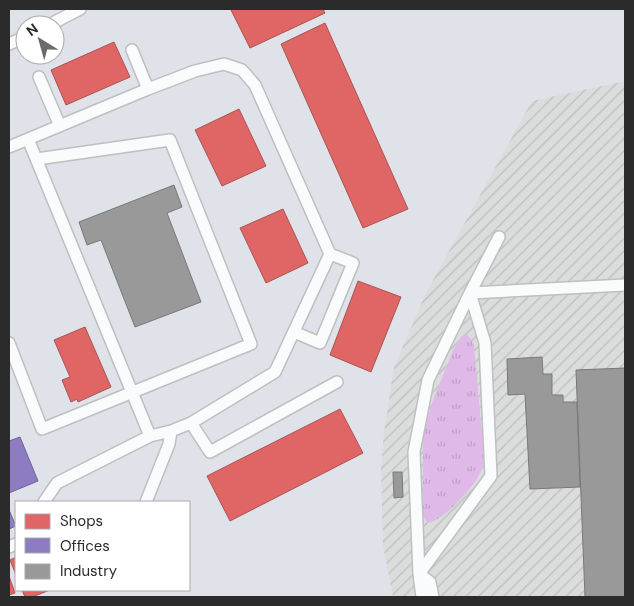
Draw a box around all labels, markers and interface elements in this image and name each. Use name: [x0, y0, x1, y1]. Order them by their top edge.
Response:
north arrow: [15, 15, 65, 65]
text: N: [23, 19, 42, 40]
legend: [15, 501, 190, 591]
text: Shops: [60, 511, 103, 531]
text: Offices: [60, 536, 110, 556]
text: Industry: [60, 561, 118, 581]

